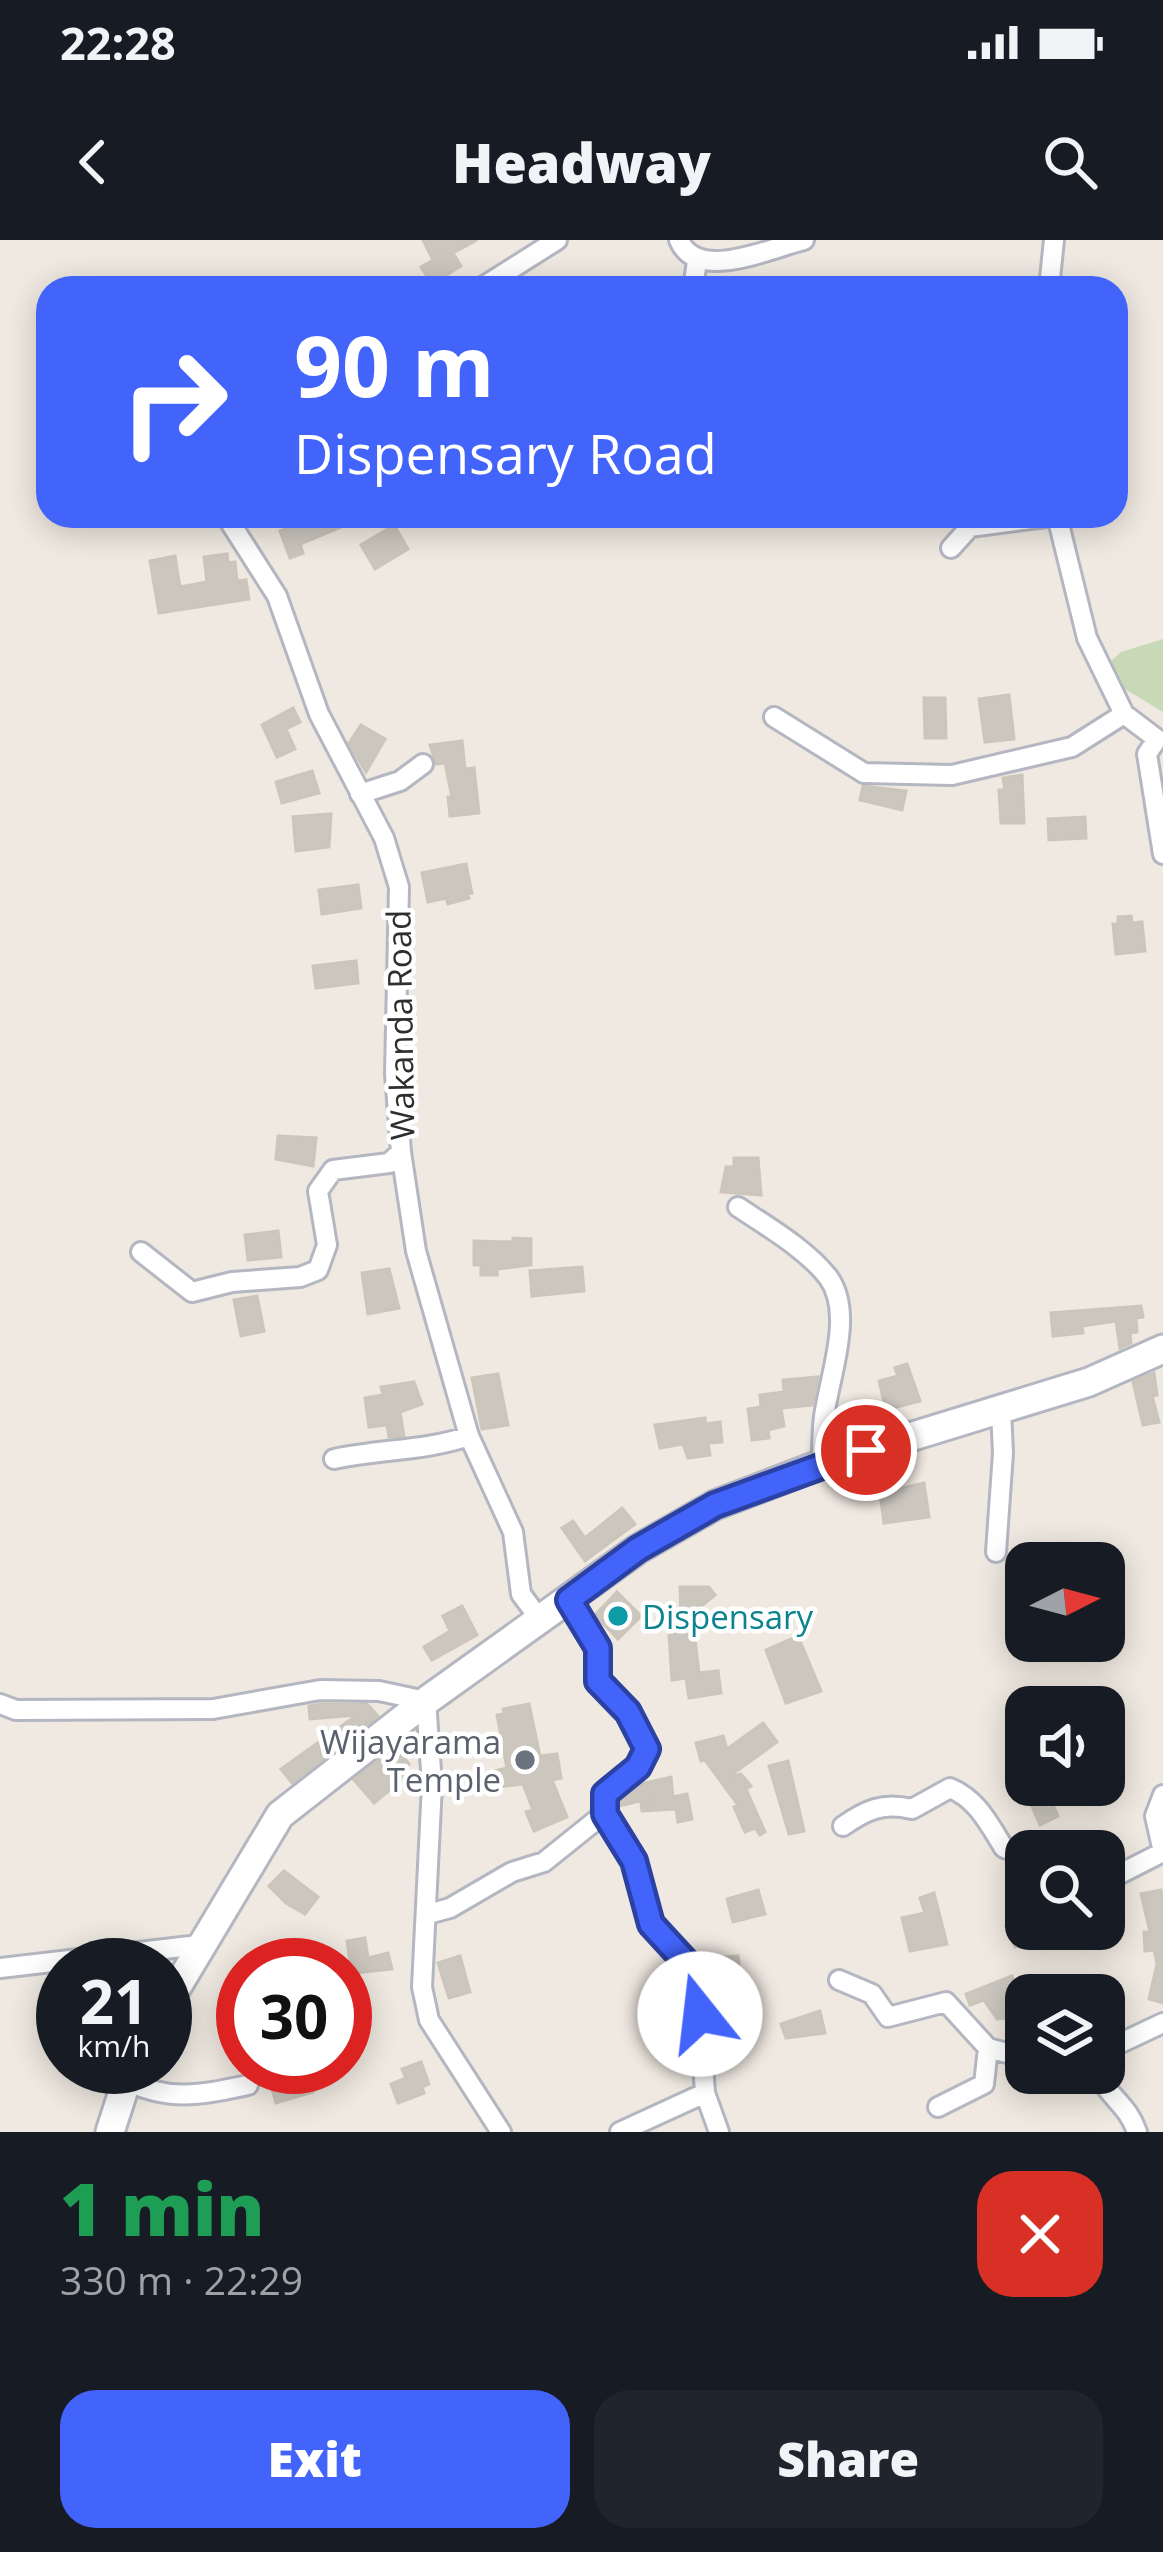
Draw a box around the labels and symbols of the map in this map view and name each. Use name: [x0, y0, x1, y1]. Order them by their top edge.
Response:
street label: Wakanda Road: [375, 909, 425, 1141]
pin: [815, 1399, 917, 1501]
north arrow: [1005, 1542, 1125, 1662]
place label: Dispensary: [642, 1594, 814, 1639]
marker: Dispensary: [605, 1603, 631, 1629]
place label: Wijayarama Temple: [320, 1719, 501, 1802]
marker: Wijayarama Temple: [512, 1747, 538, 1773]
speed limit sign: 30: [216, 1938, 372, 2094]
position arrow: [637, 1951, 763, 2077]

